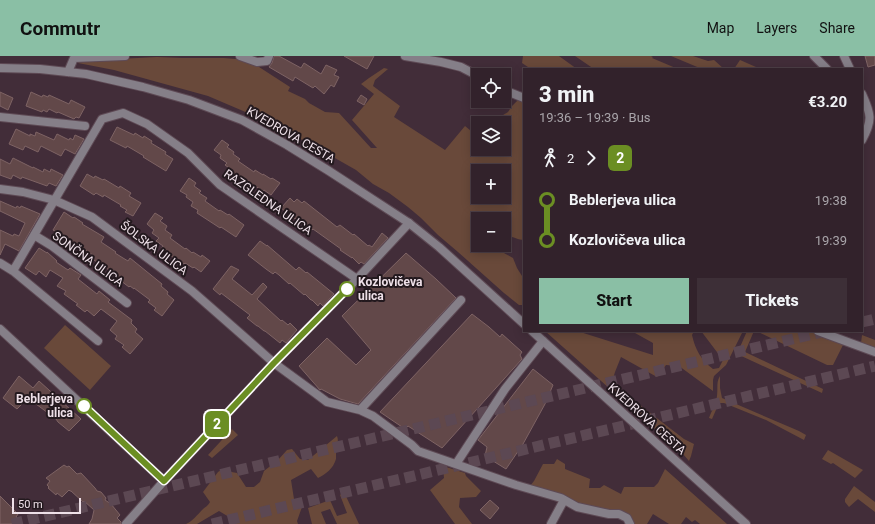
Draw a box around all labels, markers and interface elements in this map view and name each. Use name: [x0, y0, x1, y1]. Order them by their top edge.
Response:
text: Commutr: [20, 17, 100, 40]
text: Map: [707, 20, 734, 36]
text: Layers: [756, 20, 797, 36]
text: Share: [819, 20, 855, 36]
map controls: [471, 68, 511, 252]
button: locate: [471, 68, 511, 108]
text: 3 min: [539, 82, 594, 107]
text: €3.20: [808, 93, 847, 111]
street label: KVEDROVA CESTA: [244, 104, 338, 166]
text: 19:36 – 19:39 · Bus: [539, 110, 651, 125]
button: layers: [471, 116, 511, 156]
icon: walk: [539, 147, 561, 169]
icon: forward: [580, 147, 602, 169]
text: 2: [616, 150, 624, 166]
text: 2: [567, 151, 574, 166]
button: +: [471, 164, 511, 204]
street label: RAZGLEDNA ULICA: [221, 166, 315, 238]
text: Beblerjeva ulica: [569, 191, 676, 209]
text: 19:38: [815, 193, 847, 208]
button: −: [471, 212, 511, 252]
street label: ŠOLSKA ULICA: [118, 217, 191, 278]
street label: SONČNA ULICA: [50, 228, 127, 290]
text: Kozlovičeva ulica: [569, 231, 685, 249]
text: 19:39: [815, 233, 847, 248]
place label: Kozlovičeva ulica: [358, 275, 423, 303]
button: Start: [539, 278, 689, 324]
button: Tickets: [697, 278, 847, 324]
marker: Kozlovičeva ulica: [339, 281, 355, 297]
street label: KVEDROVA CESTA: [605, 380, 689, 458]
place label: Beblerjeva ulica: [16, 392, 74, 420]
marker: Beblerjeva ulica: [76, 398, 92, 414]
line badge: 2: [204, 411, 230, 437]
text: 2: [213, 416, 221, 432]
scale bar: [12, 496, 81, 515]
text: 50 m: [18, 498, 43, 511]

